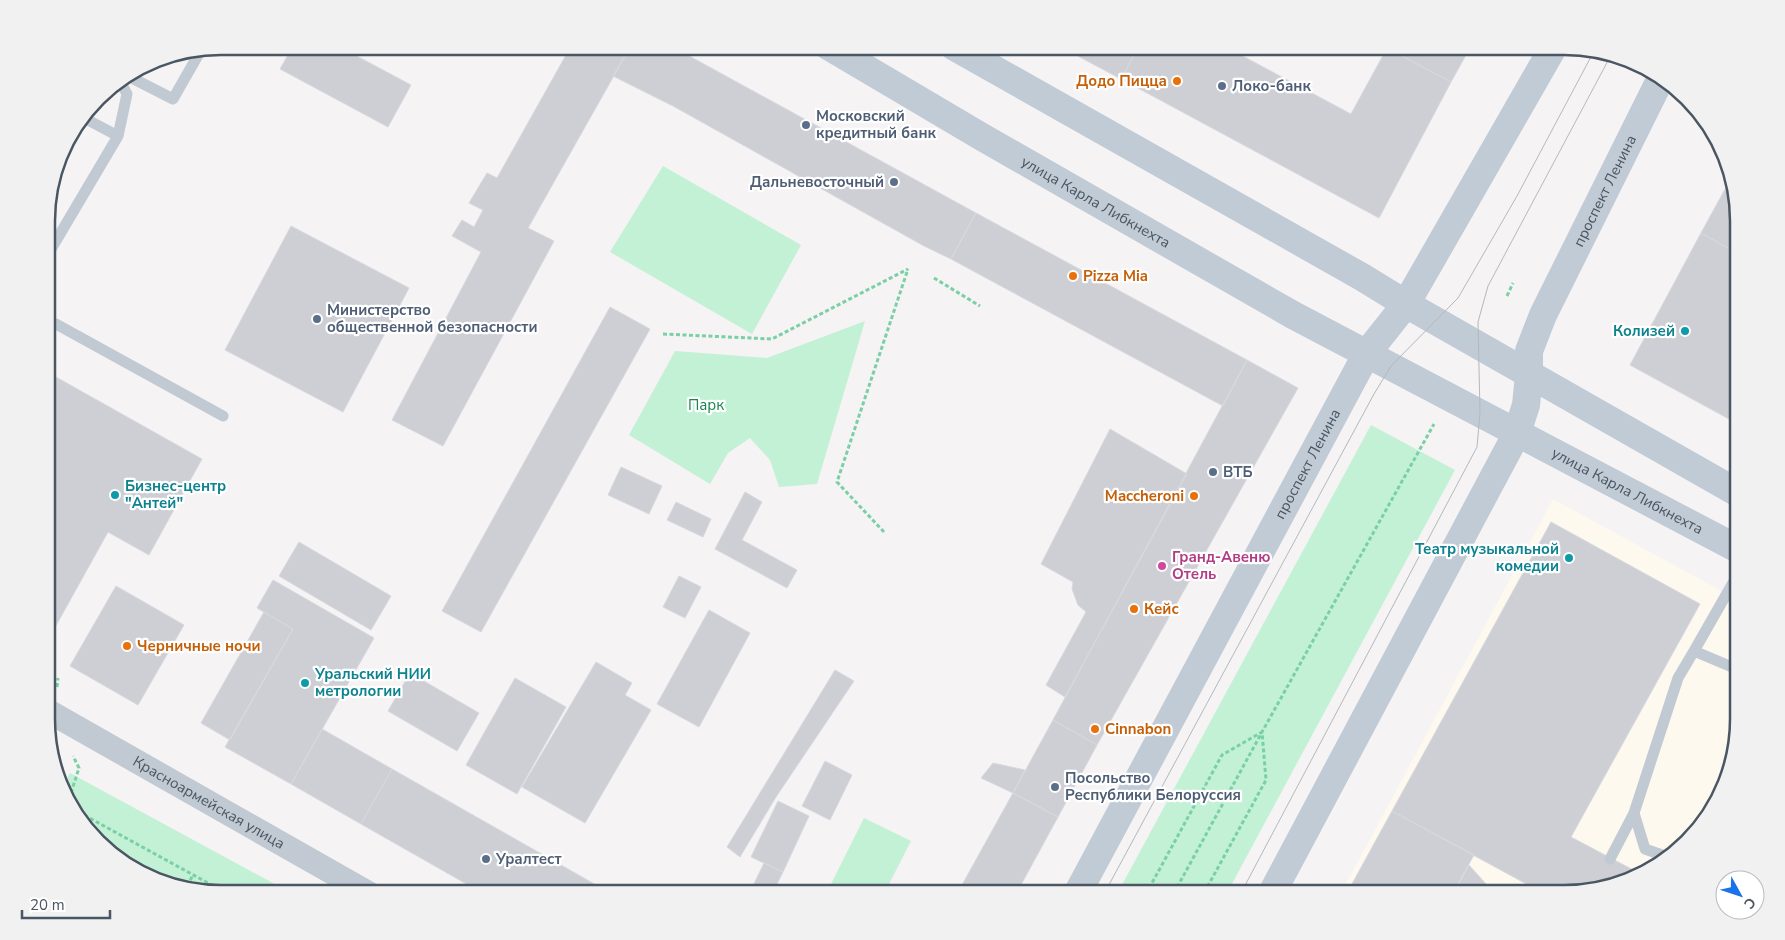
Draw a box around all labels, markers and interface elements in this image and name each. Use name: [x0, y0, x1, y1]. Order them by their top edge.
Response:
place label: Додо Пицца: [1076, 71, 1167, 91]
marker: Додо Пицца: [1171, 75, 1183, 87]
place label: Локо-банк: [1232, 76, 1311, 96]
marker: Локо-банк: [1216, 80, 1228, 92]
place label: Московский кредитный банк: [816, 106, 937, 143]
marker: Московский кредитный банк: [800, 119, 812, 131]
street label: проспект Ленина: [1569, 132, 1641, 250]
street label: улица Карла Либкнехта: [1018, 152, 1174, 253]
place label: Дальневосточный: [750, 172, 884, 192]
marker: Дальневосточный: [888, 176, 900, 188]
place label: Pizza Mia: [1083, 266, 1148, 286]
marker: Pizza Mia: [1067, 270, 1079, 282]
place label: Министерство общественной безопасности: [327, 300, 537, 337]
marker: Министерство общественной безопасности: [311, 313, 323, 325]
place label: Колизей: [1613, 321, 1675, 341]
marker: Колизей: [1679, 325, 1691, 337]
park label: Парк: [688, 395, 724, 415]
street label: проспект Ленина: [1270, 405, 1345, 523]
street label: улица Карла Либкнехта: [1548, 443, 1707, 539]
place label: ВТБ: [1223, 462, 1253, 482]
marker: ВТБ: [1207, 466, 1219, 478]
place label: Бизнес-центр "Антей": [125, 476, 226, 513]
place label: Maccheroni: [1105, 486, 1184, 506]
marker: Бизнес-центр "Антей": [109, 489, 121, 501]
marker: Maccheroni: [1188, 490, 1200, 502]
place label: Театр музыкальной комедии: [1415, 539, 1559, 576]
place label: Гранд-Авеню Отель: [1172, 547, 1270, 584]
marker: Театр музыкальной комедии: [1563, 552, 1575, 564]
marker: Гранд-Авеню Отель: [1156, 560, 1168, 572]
place label: Кейс: [1144, 599, 1179, 619]
marker: Кейс: [1128, 603, 1140, 615]
place label: Черничные ночи: [137, 636, 261, 656]
marker: Черничные ночи: [121, 640, 133, 652]
place label: Уральский НИИ метрологии: [314, 664, 431, 701]
marker: Уральский НИИ метрологии: [299, 677, 311, 689]
place label: Cinnabon: [1105, 719, 1171, 739]
marker: Cinnabon: [1089, 723, 1101, 735]
street label: Красноармейская улица: [129, 751, 288, 854]
place label: Посольство Республики Белоруссия: [1065, 768, 1241, 805]
marker: Посольство Республики Белоруссия: [1049, 781, 1061, 793]
place label: Уралтест: [495, 849, 561, 869]
marker: Уралтест: [480, 853, 492, 865]
north arrow: [1715, 870, 1765, 920]
scale bar: [22, 888, 110, 920]
text: С: [1739, 893, 1760, 913]
text: 20 m: [30, 895, 65, 915]

